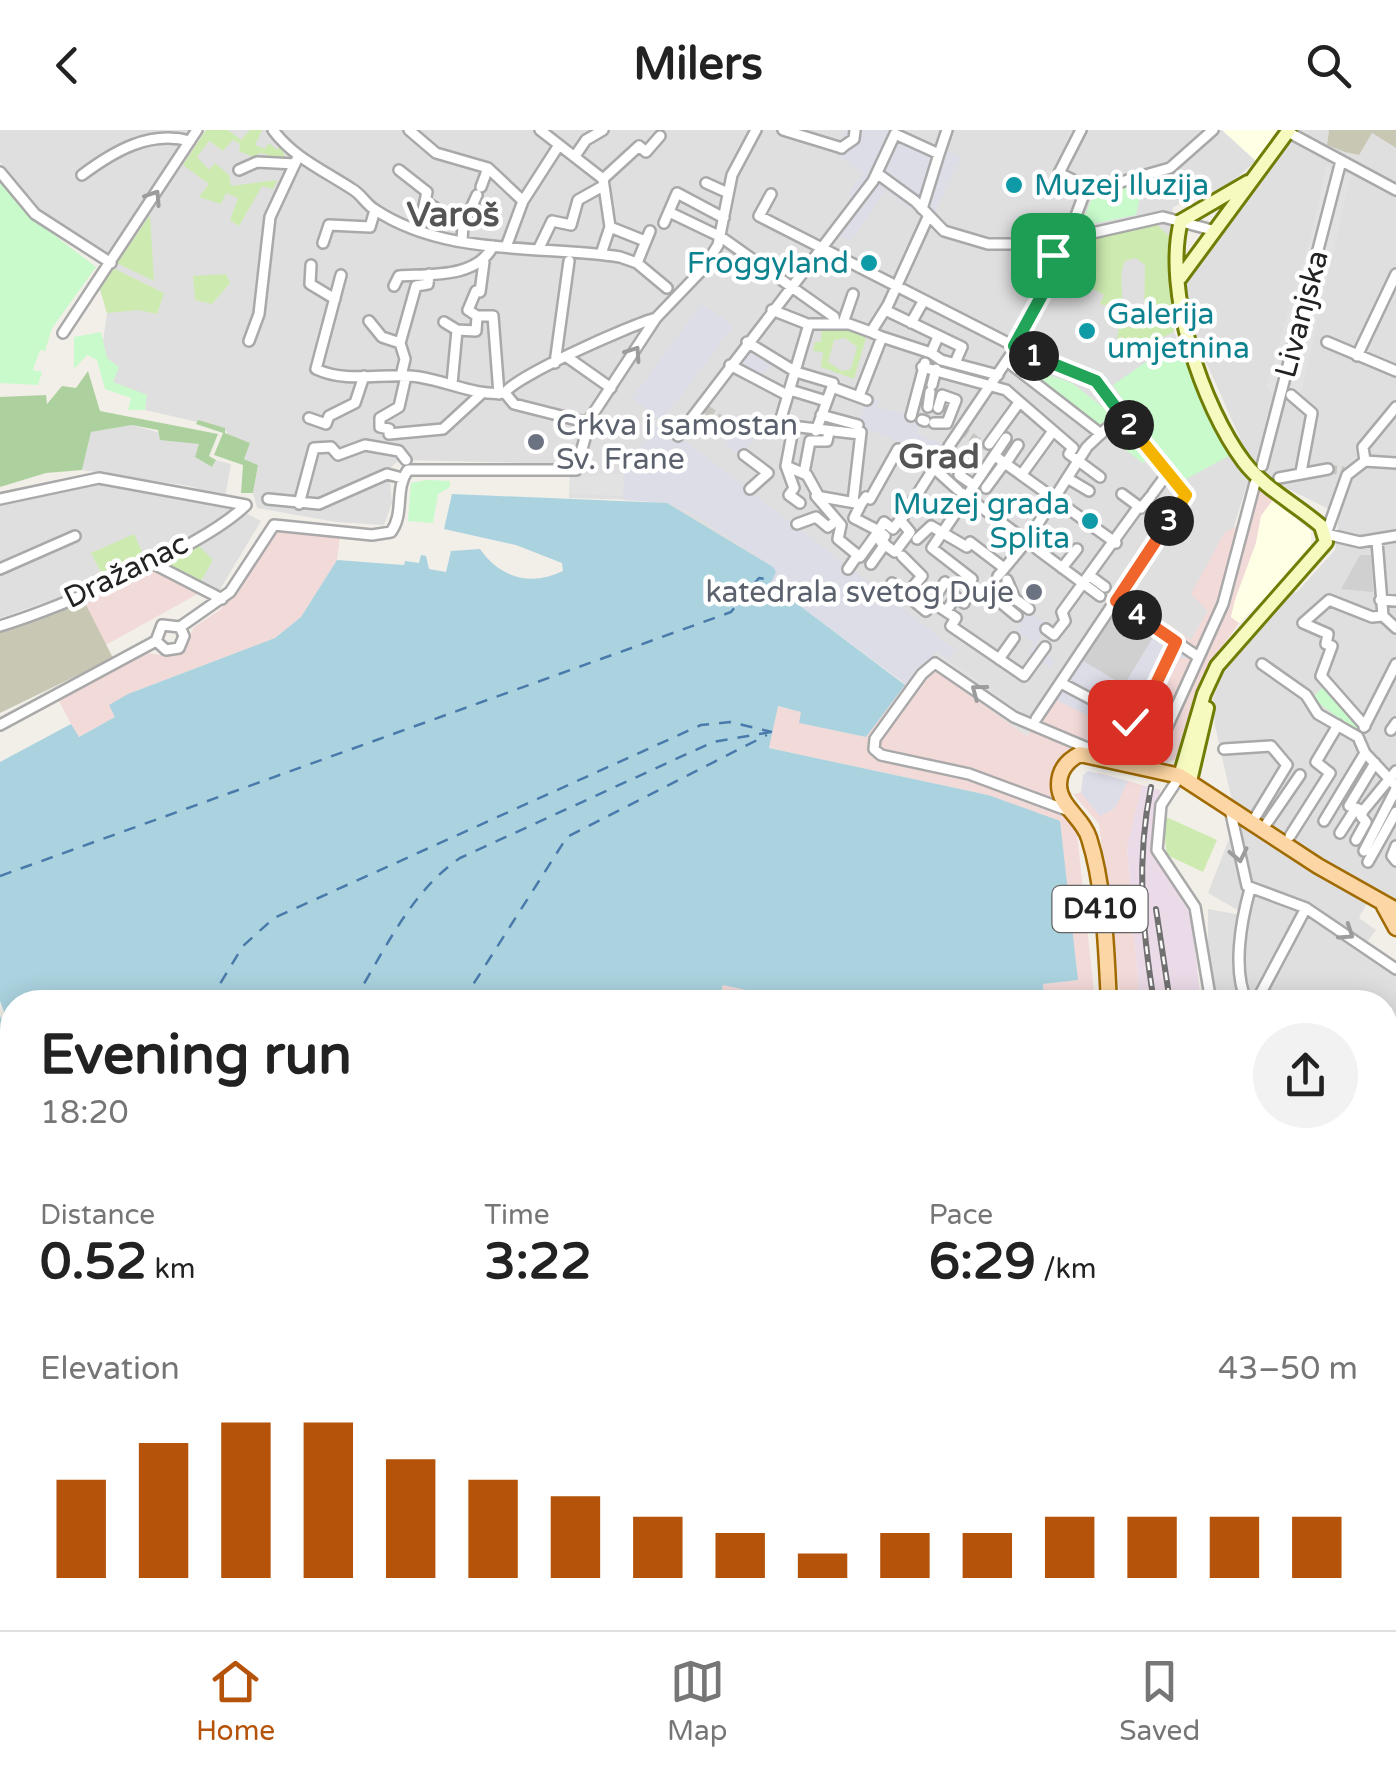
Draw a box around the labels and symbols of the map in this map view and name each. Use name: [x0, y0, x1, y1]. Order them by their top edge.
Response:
place label: Muzej Iluzija: [1034, 167, 1209, 204]
marker: Muzej Iluzija: [1003, 174, 1025, 196]
one-way arrow: [142, 189, 161, 207]
district label: Varoš: [407, 194, 500, 236]
pin: [1011, 213, 1096, 298]
place label: Froggyland: [687, 245, 849, 282]
street label: Livanjska: [1267, 246, 1337, 382]
marker: Froggyland: [858, 252, 880, 274]
place label: Galerija umjetnina: [1107, 296, 1250, 367]
marker: Galerija umjetnina: [1076, 320, 1098, 342]
pin: 1: [1009, 331, 1059, 381]
one-way arrow: [622, 346, 641, 364]
pin: 2: [1104, 400, 1154, 450]
place label: Crkva i samostan Sv. Frane: [556, 407, 798, 478]
marker: Crkva i samostan Sv. Frane: [525, 431, 547, 453]
district label: Grad: [898, 436, 980, 478]
place label: Muzej grada Splita: [893, 486, 1070, 557]
pin: 3: [1144, 496, 1194, 546]
marker: Muzej grada Splita: [1079, 510, 1101, 532]
street label: Dražanac: [58, 525, 194, 617]
place label: katedrala svetog Duje: [705, 574, 1014, 611]
marker: katedrala svetog Duje: [1023, 581, 1045, 603]
pin: 4: [1112, 590, 1162, 640]
pin: [1088, 680, 1173, 765]
one-way arrow: [971, 686, 989, 703]
one-way arrow: [1227, 846, 1248, 863]
road number: D410: [1052, 886, 1148, 932]
one-way arrow: [1337, 920, 1355, 939]

